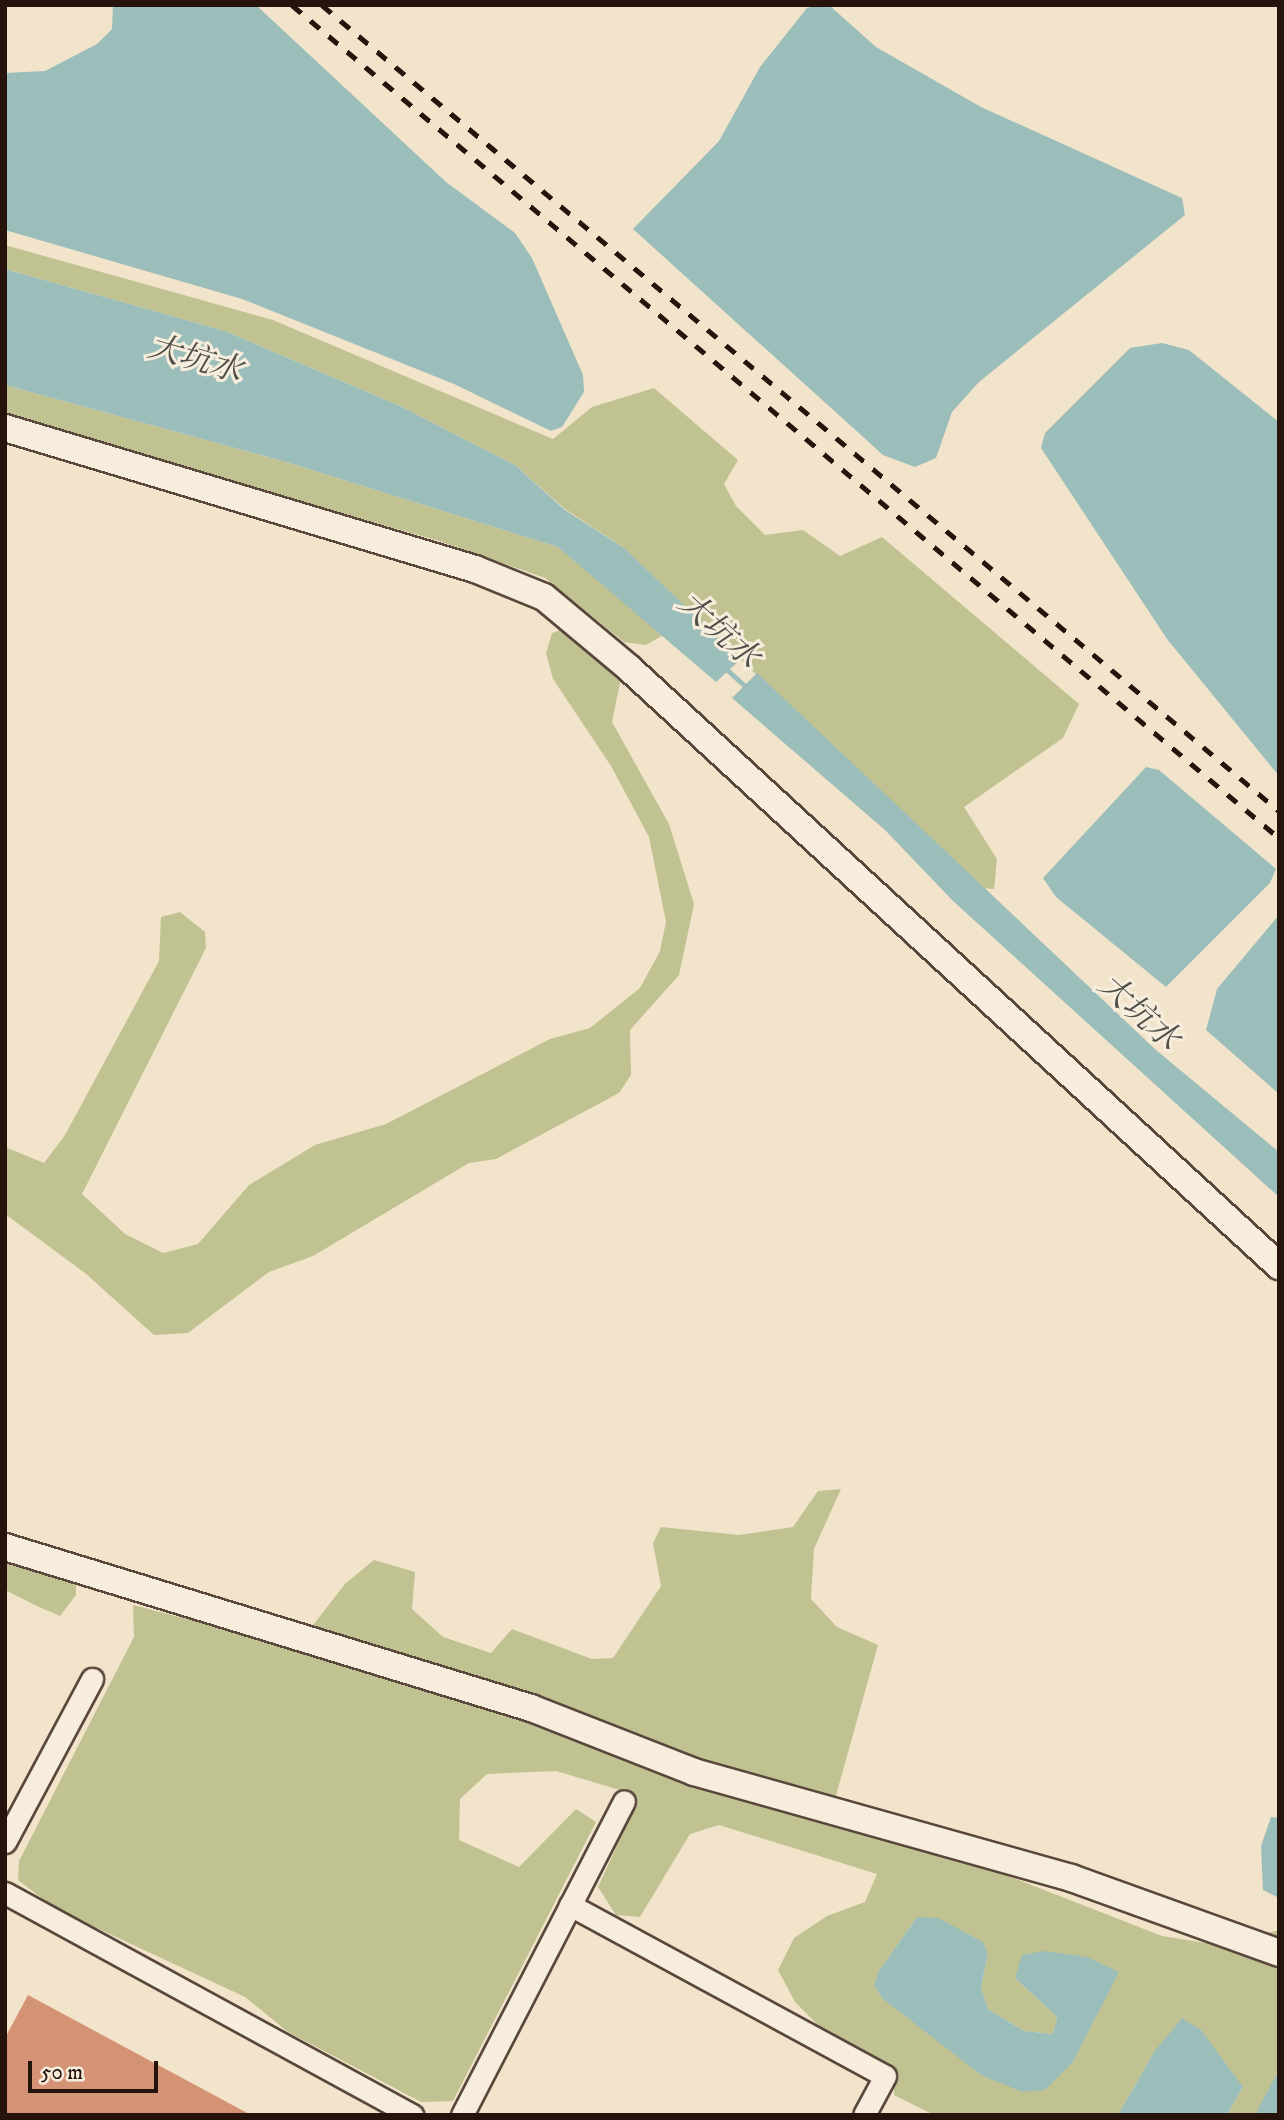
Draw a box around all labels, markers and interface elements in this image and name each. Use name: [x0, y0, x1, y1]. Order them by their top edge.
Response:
water label: 大坑水: [144, 328, 246, 392]
water label: 大坑水: [669, 585, 767, 677]
water label: 大坑水: [1089, 967, 1187, 1059]
scale bar: [32, 2046, 161, 2090]
text: 50 m: [41, 2060, 83, 2086]

